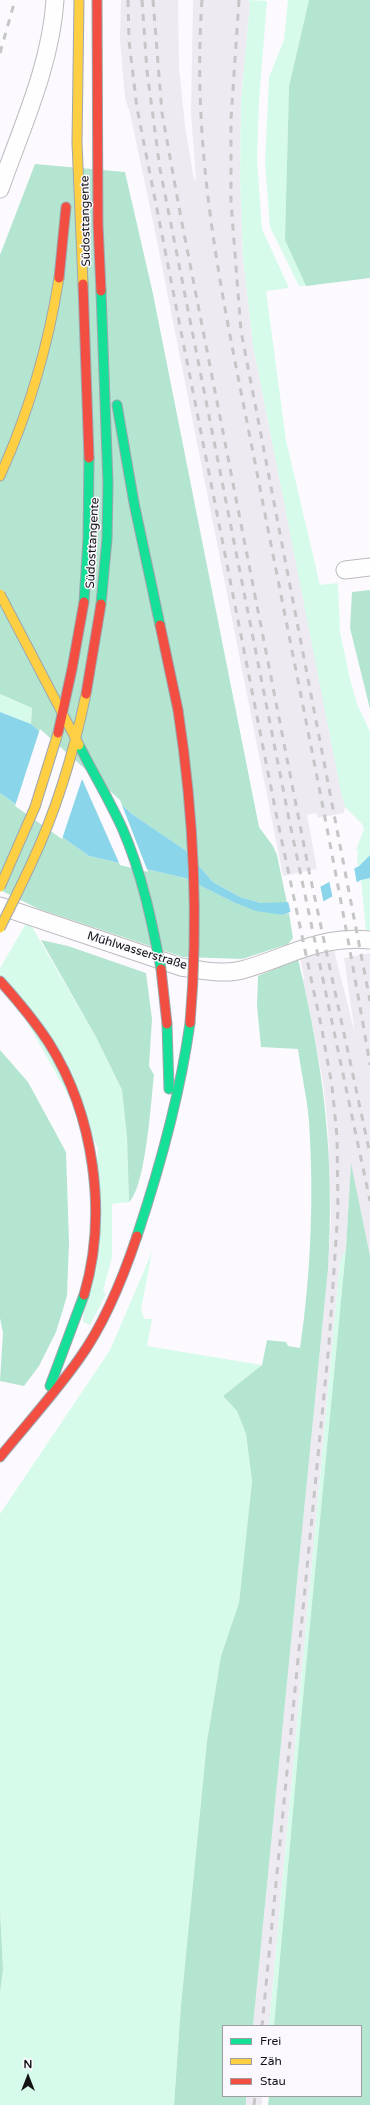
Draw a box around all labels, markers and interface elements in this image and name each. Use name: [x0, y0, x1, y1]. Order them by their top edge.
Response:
street label: Südosttangente: [78, 175, 94, 267]
street label: Südosttangente: [83, 497, 103, 589]
street label: Mühlwasserstraße: [85, 929, 189, 973]
legend: [222, 2025, 362, 2097]
text: Frei: [260, 2034, 281, 2048]
text: Zäh: [260, 2054, 282, 2068]
north arrow: [8, 2057, 48, 2097]
text: N: [24, 2058, 32, 2071]
text: Stau: [260, 2074, 286, 2088]

